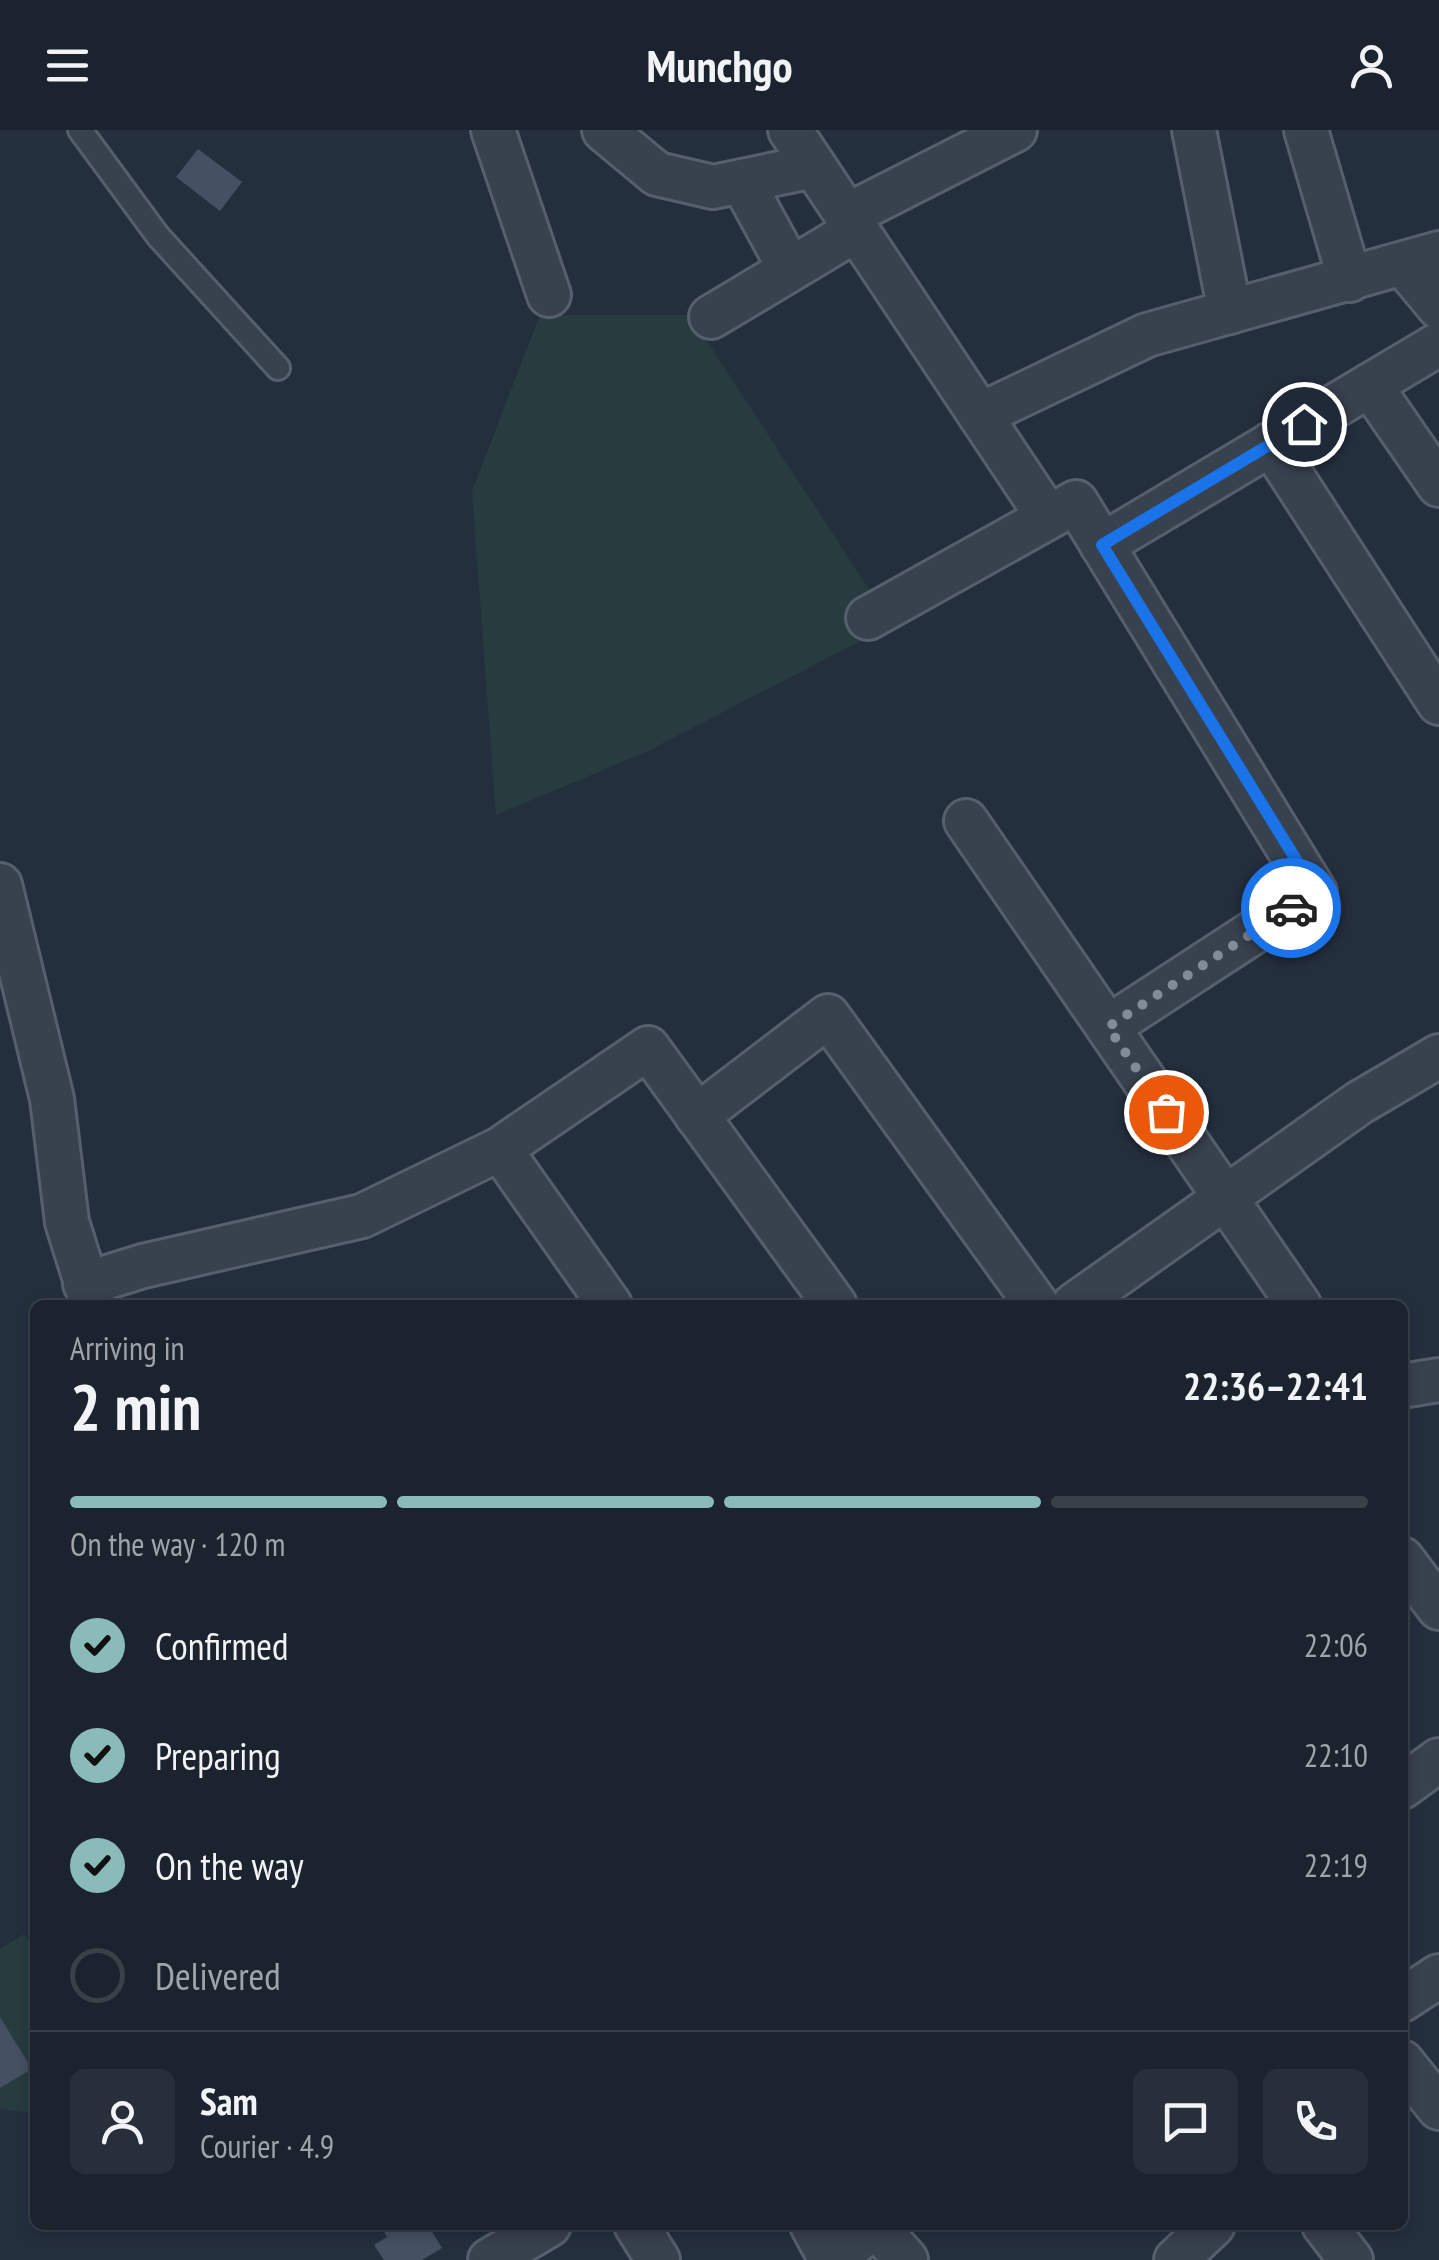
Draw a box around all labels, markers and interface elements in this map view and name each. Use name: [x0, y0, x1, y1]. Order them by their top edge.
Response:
text: Munchgo: [646, 36, 793, 94]
icon: menu: [40, 38, 95, 93]
icon: person: [1344, 38, 1399, 93]
pin: [1262, 382, 1347, 467]
icon: home: [1277, 397, 1332, 452]
courier: [1241, 858, 1341, 958]
icon: car: [1264, 881, 1319, 936]
pin: [1124, 1070, 1209, 1155]
icon: bag: [1139, 1085, 1194, 1140]
text: Arriving in: [70, 1327, 185, 1369]
text: 22:36–22:41: [1183, 1361, 1368, 1410]
text: 2 min: [70, 1364, 201, 1448]
text: On the way · 120 m: [70, 1523, 285, 1565]
icon: check: [70, 1618, 125, 1673]
text: Confirmed: [155, 1621, 288, 1670]
text: 22:06: [1304, 1624, 1368, 1666]
icon: check: [70, 1728, 125, 1783]
text: Preparing: [155, 1731, 281, 1780]
text: 22:10: [1304, 1734, 1368, 1776]
icon: check: [70, 1838, 125, 1893]
text: On the way: [155, 1841, 303, 1890]
text: 22:19: [1304, 1844, 1368, 1886]
text: Delivered: [155, 1951, 281, 2000]
button: person: [70, 2069, 175, 2174]
button: chat: [1133, 2069, 1238, 2174]
button: phone: [1263, 2069, 1368, 2174]
text: Sam: [200, 2076, 258, 2125]
text: Courier · 4.9: [200, 2125, 334, 2167]

